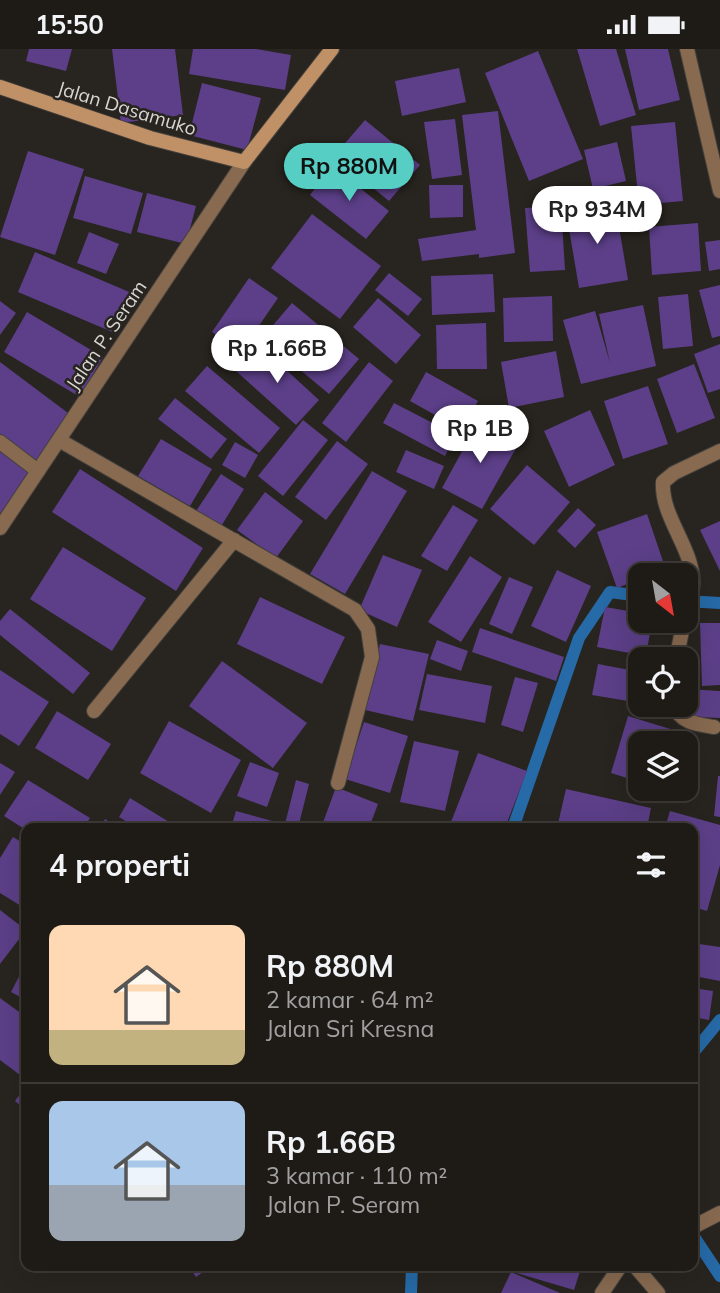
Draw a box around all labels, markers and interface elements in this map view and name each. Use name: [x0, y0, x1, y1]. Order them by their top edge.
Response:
text: 15:50: [35, 8, 104, 41]
street label: Jalan Dasamuko: [55, 75, 199, 141]
pin: Rp 880M: [284, 143, 414, 203]
text: Rp 880M: [300, 151, 398, 180]
pin: Rp 934M: [532, 187, 662, 246]
text: Rp 934M: [548, 194, 646, 223]
street label: Jalan P. Seram: [60, 275, 152, 395]
pin: Rp 1.66B: [205, 325, 349, 385]
text: Rp 1.66B: [227, 333, 327, 362]
pin: Rp 1B: [431, 405, 529, 465]
text: Rp 1B: [447, 413, 513, 442]
north arrow: [628, 563, 698, 633]
map controls: [628, 563, 698, 801]
button: locate: [628, 647, 698, 717]
button: layers: [628, 731, 698, 801]
text: 4 properti: [49, 846, 190, 884]
icon: filters: [632, 846, 670, 884]
text: Rp 880M: [266, 947, 394, 985]
icon: home: [105, 953, 189, 1037]
text: 2 kamar · 64 m²: [266, 985, 434, 1014]
text: Jalan Sri Kresna: [266, 1014, 434, 1043]
text: Rp 1.66B: [266, 1123, 396, 1161]
icon: home: [105, 1129, 189, 1213]
text: 3 kamar · 110 m²: [266, 1161, 447, 1190]
text: Jalan P. Seram: [266, 1190, 420, 1219]

